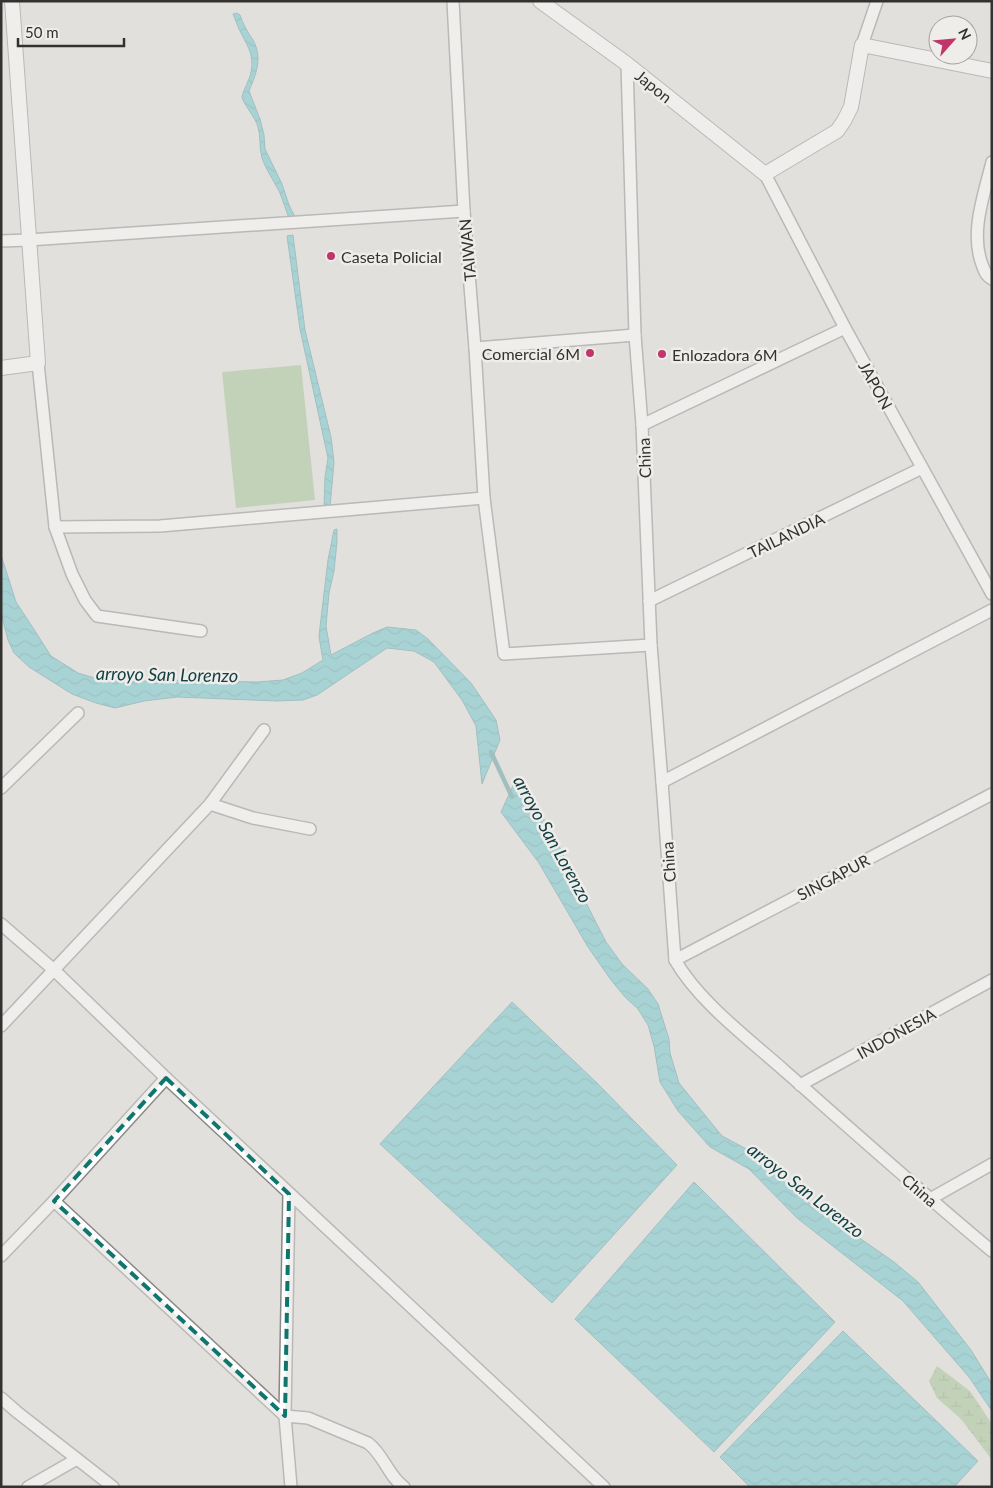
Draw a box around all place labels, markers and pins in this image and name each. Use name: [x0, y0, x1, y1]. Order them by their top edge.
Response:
place label: Caseta Policial: [341, 247, 442, 266]
marker: Caseta Policial: [325, 250, 337, 262]
place label: Comercial 6M: [482, 344, 580, 363]
place label: Enlozadora 6M: [672, 345, 778, 364]
marker: Comercial 6M: [584, 347, 596, 359]
marker: Enlozadora 6M: [656, 348, 668, 360]

